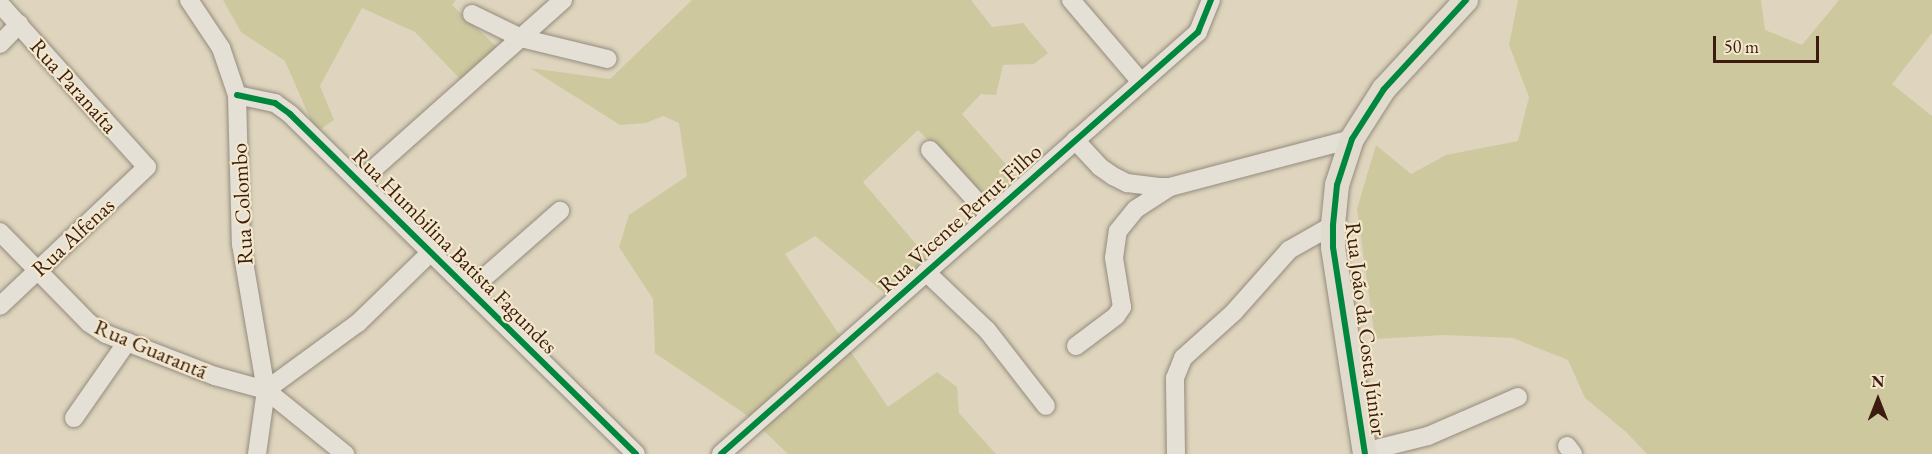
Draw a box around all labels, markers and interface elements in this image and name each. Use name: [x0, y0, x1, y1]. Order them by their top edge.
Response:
scale bar: [1716, 24, 1822, 62]
street label: Rua Paranaíta: [25, 33, 123, 139]
text: 50 m: [1724, 35, 1759, 58]
street label: Rua Vicente Perrut Filho: [873, 138, 1047, 298]
street label: Rua Colombo: [226, 142, 258, 266]
street label: Rua Humbilina Batista Fagundes: [347, 143, 563, 359]
street label: Rua Alfenas: [26, 192, 120, 282]
street label: Rua João da Costa Júnior: [1340, 221, 1392, 437]
street label: Rua Guarantã: [90, 313, 212, 385]
north arrow: [1848, 370, 1908, 430]
text: N: [1872, 371, 1884, 392]

